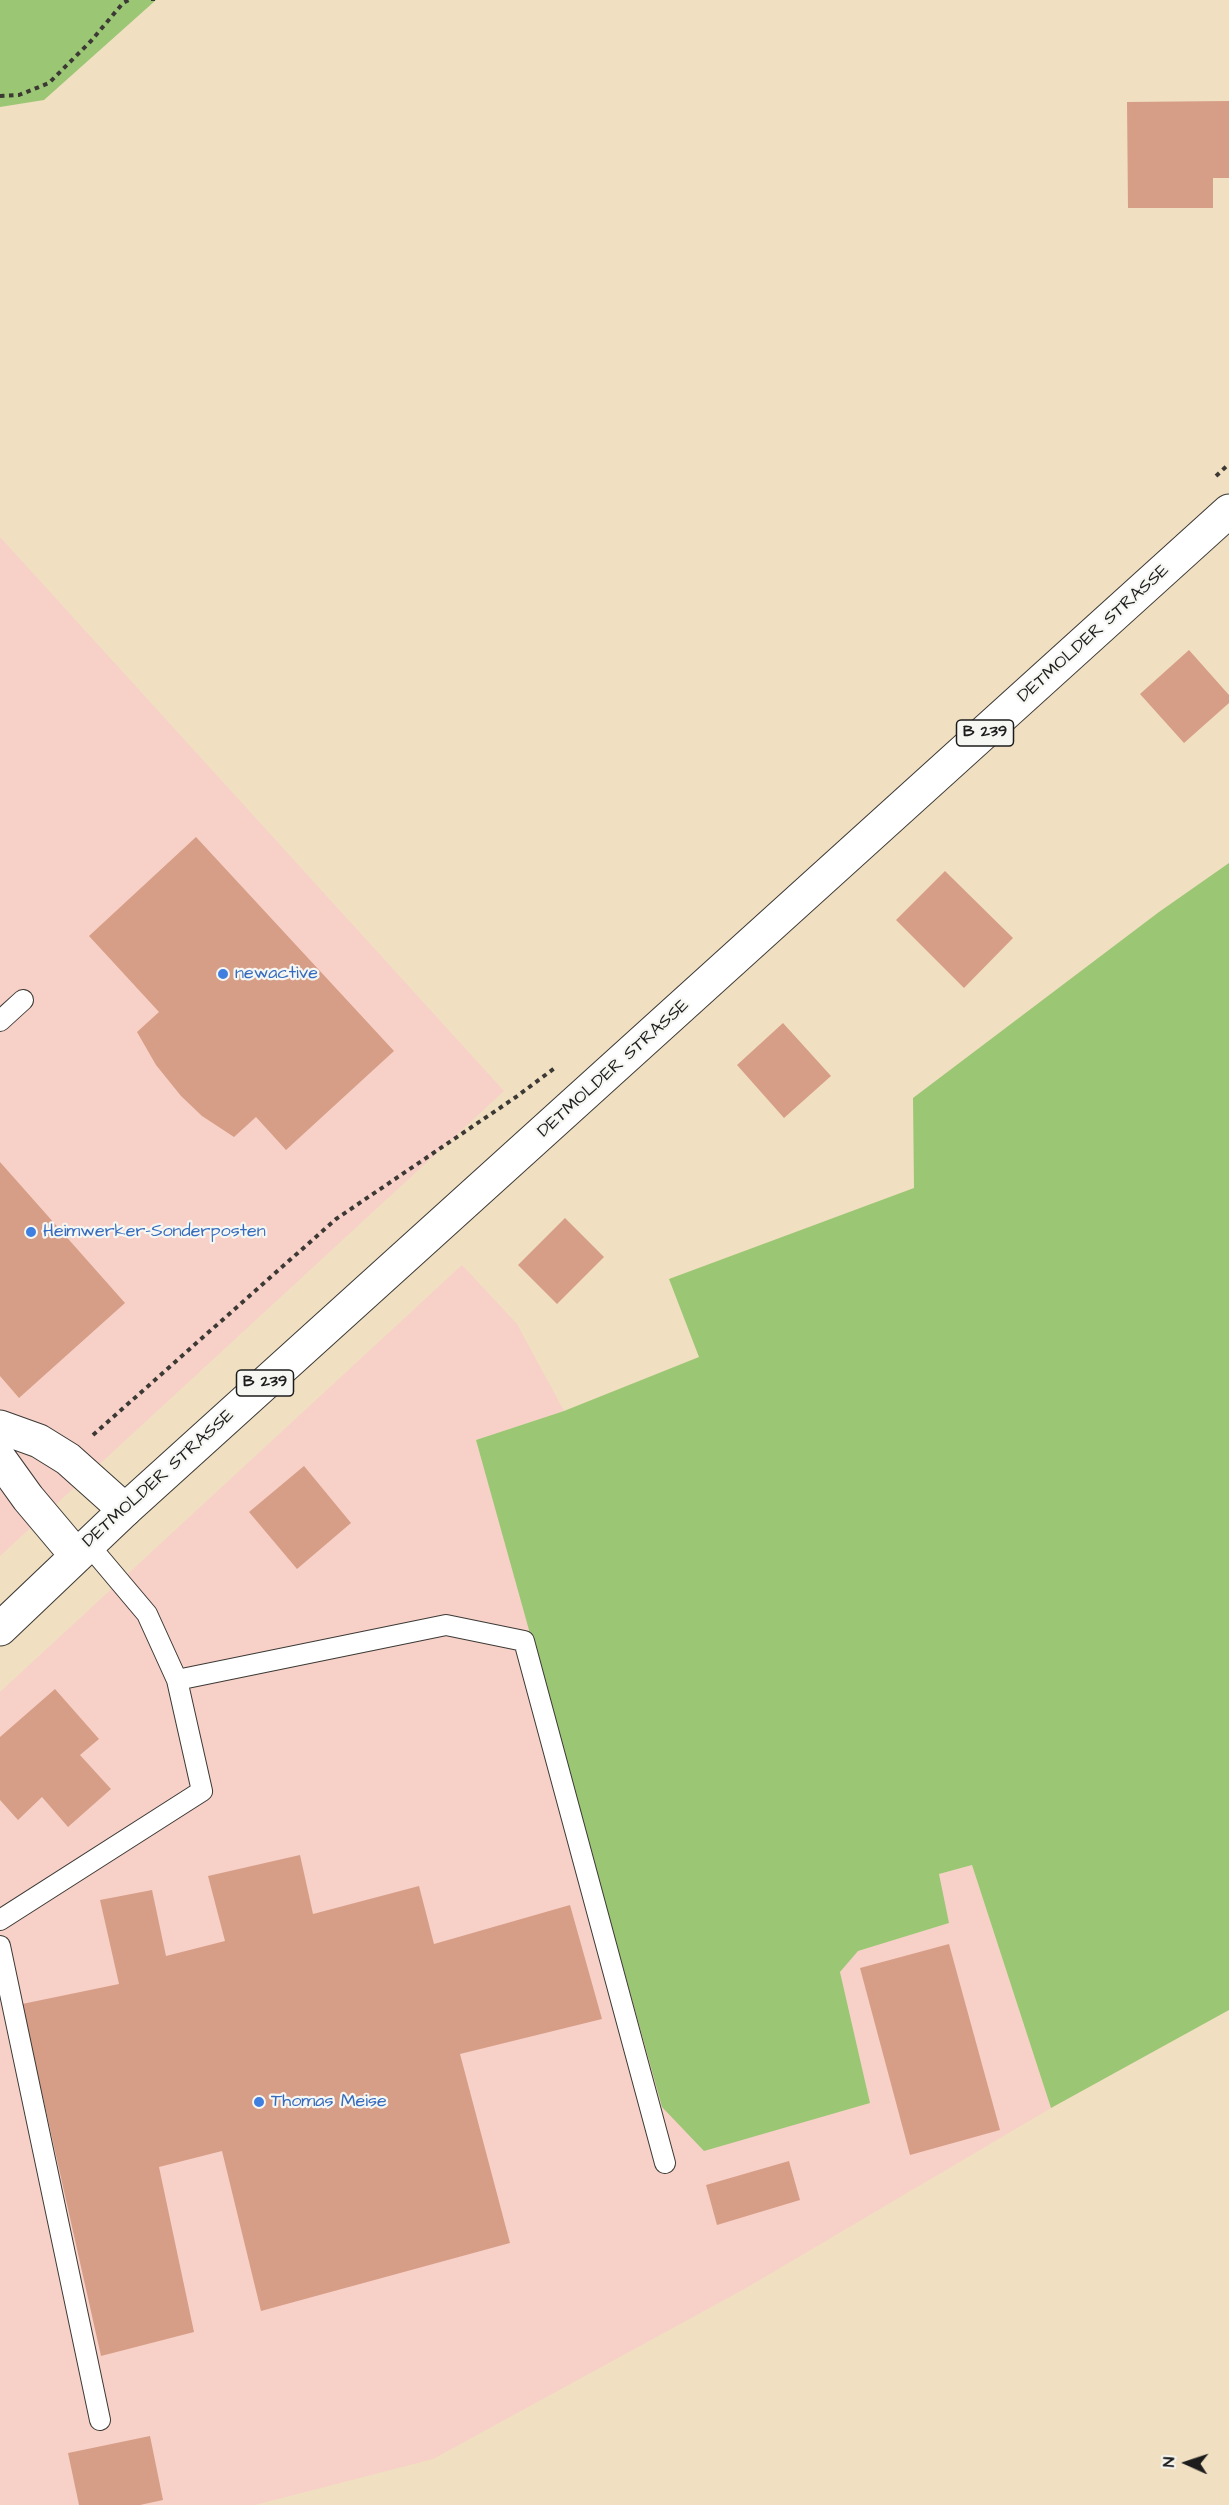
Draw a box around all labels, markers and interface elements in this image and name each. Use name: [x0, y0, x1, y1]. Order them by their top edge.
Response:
street label: DETMOLDER STRASSE: [1014, 560, 1174, 708]
road number: B 239: [956, 720, 1014, 746]
place label: newactive: [235, 963, 318, 985]
marker: newactive: [216, 967, 230, 981]
street label: DETMOLDER STRASSE: [534, 995, 694, 1143]
place label: Heimwerker-Sonderposten: [43, 1221, 266, 1243]
marker: Heimwerker-Sonderposten: [24, 1225, 38, 1239]
road number: B 239: [236, 1370, 294, 1396]
street label: DETMOLDER STRASSE: [79, 1405, 239, 1553]
place label: Thomas Meise: [271, 2091, 387, 2113]
marker: Thomas Meise: [252, 2095, 266, 2109]
north arrow: [1157, 2433, 1217, 2493]
text: N: [1158, 2456, 1180, 2468]

